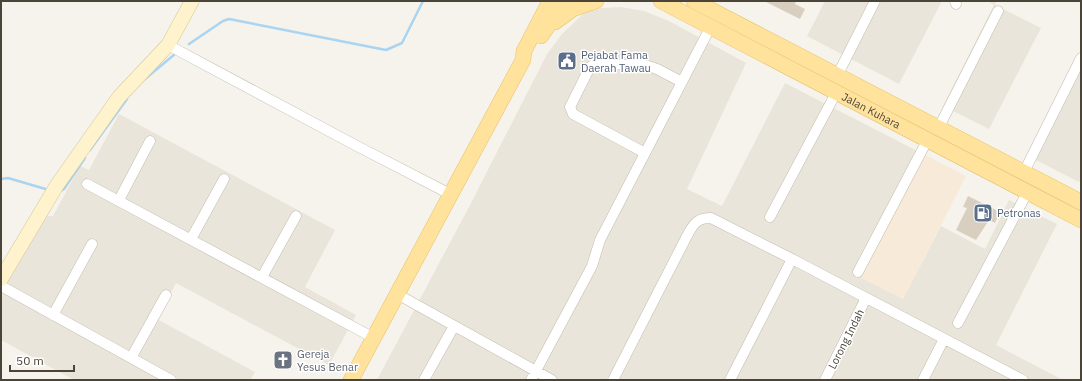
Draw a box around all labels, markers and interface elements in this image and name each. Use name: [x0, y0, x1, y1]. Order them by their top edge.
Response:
place label: Pejabat Fama Daerah Tawau: [581, 48, 651, 75]
public building icon: Pejabat Fama Daerah Tawau: [556, 50, 578, 72]
street label: Jalan Kuhara: [839, 89, 903, 132]
fuel station icon: Petronas: [972, 202, 994, 224]
place label: Petronas: [997, 206, 1041, 220]
street label: Lorong Indah: [825, 307, 867, 371]
scale bar: [10, 347, 74, 373]
place label: Gereja Yesus Benar: [297, 347, 358, 374]
church icon: Gereja Yesus Benar: [272, 349, 294, 371]
text: 50 m: [16, 353, 44, 368]

